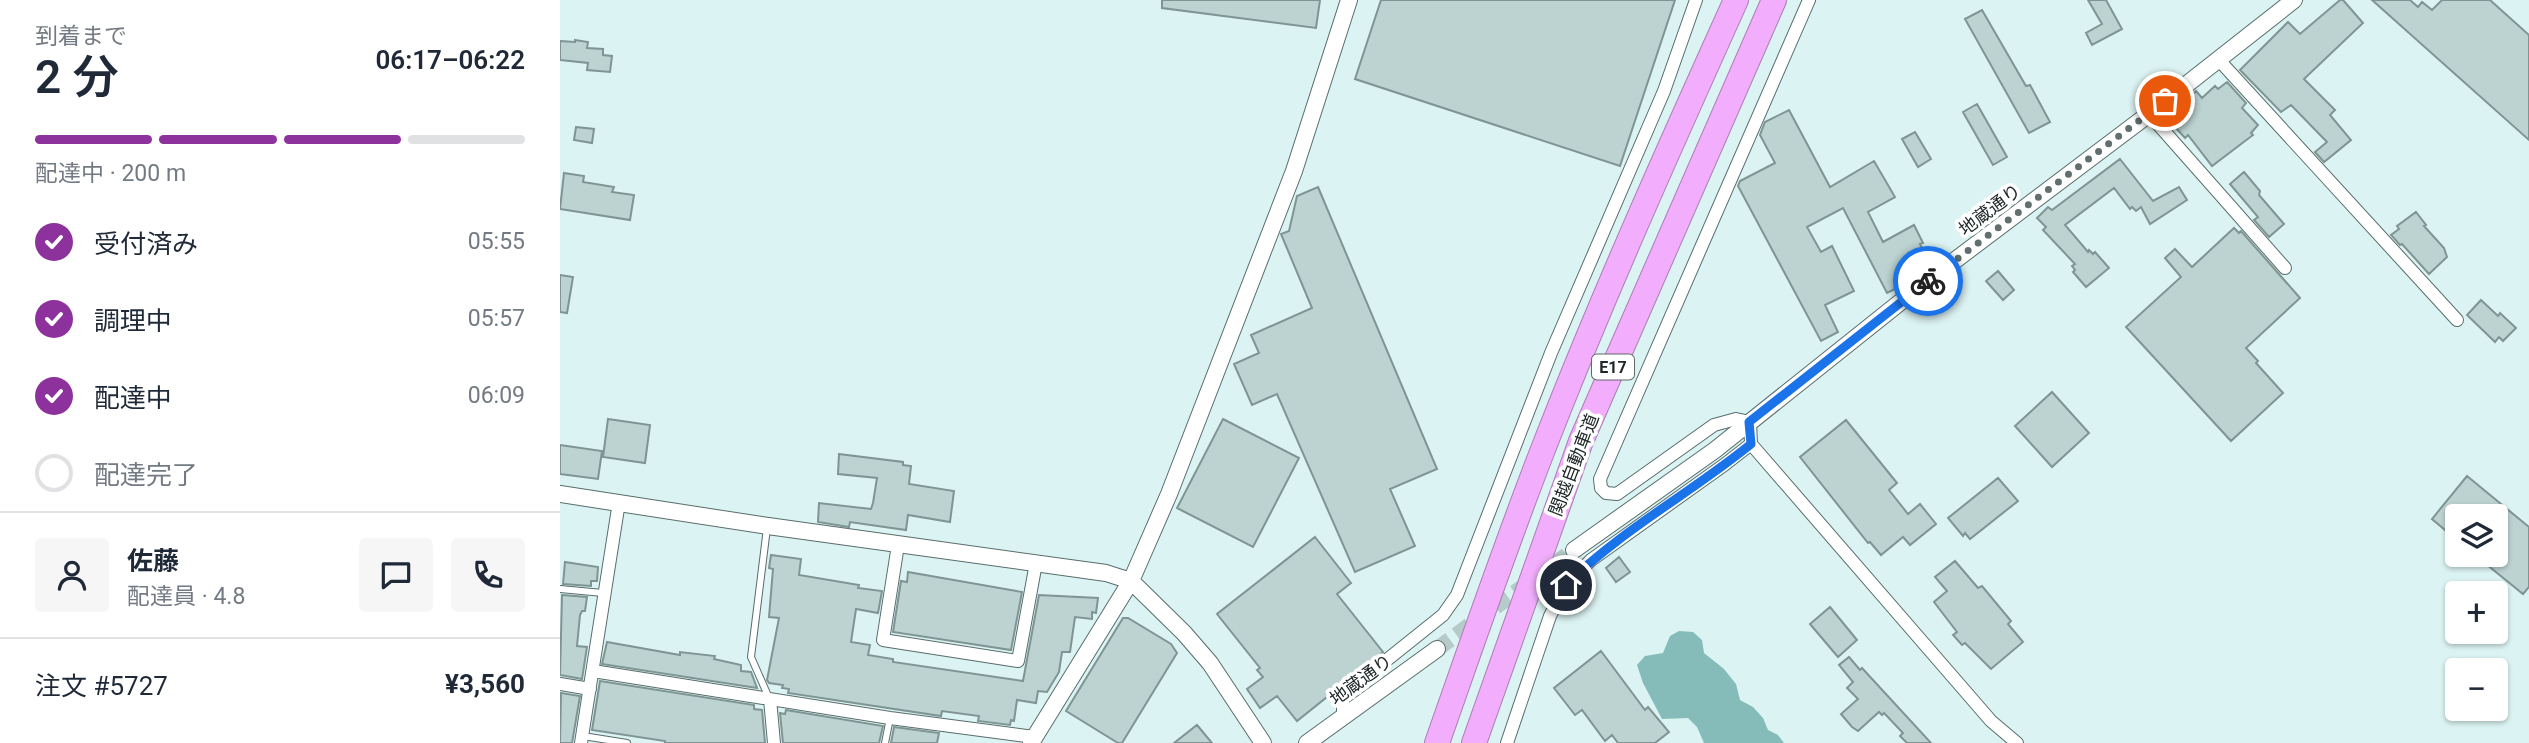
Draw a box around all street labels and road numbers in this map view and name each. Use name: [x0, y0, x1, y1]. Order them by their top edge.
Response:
street label: 地蔵通り: [1955, 180, 2025, 240]
road number: E17: [1592, 354, 1634, 380]
street label: 関越自動車道: [1544, 411, 1603, 519]
street label: 地蔵通り: [1325, 650, 1396, 709]

